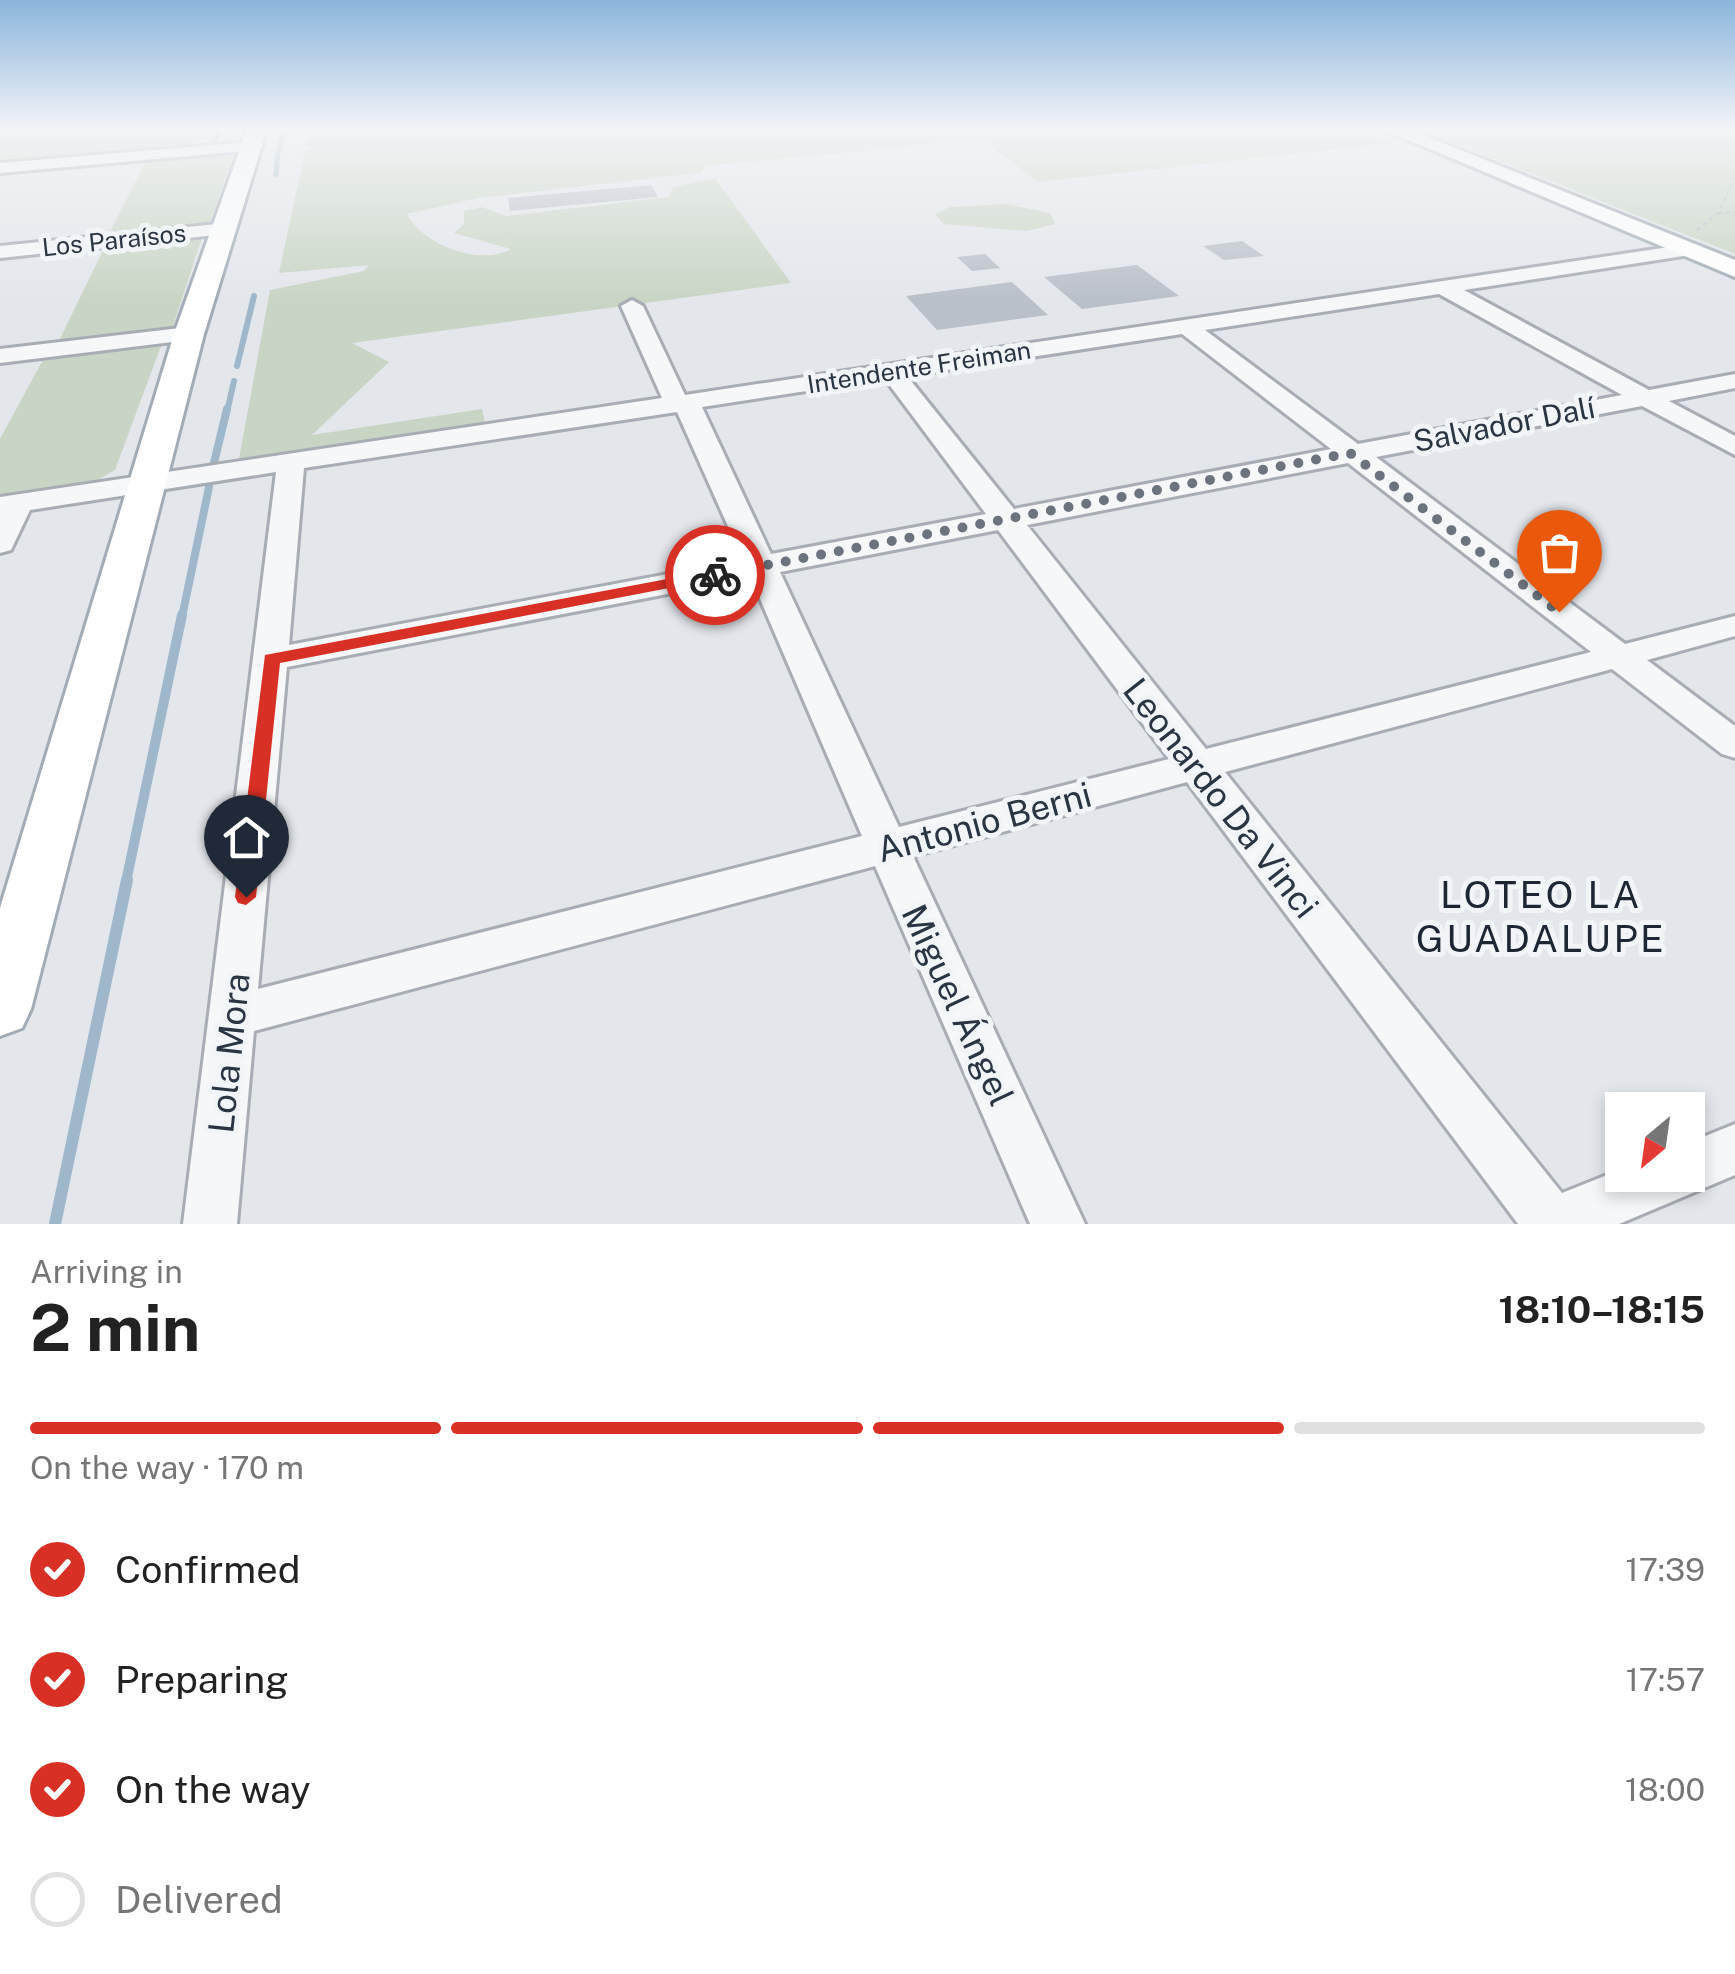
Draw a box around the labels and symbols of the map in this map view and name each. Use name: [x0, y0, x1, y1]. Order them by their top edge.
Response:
street label: Los Paraísos: [40, 218, 188, 262]
street label: Intendente Freiman: [805, 334, 1033, 400]
street label: Salvador Dalí: [1410, 389, 1598, 459]
pin: [1517, 510, 1602, 613]
courier: [665, 525, 765, 625]
street label: Leonardo Da Vinci: [1115, 670, 1327, 926]
street label: Antonio Berni: [872, 774, 1096, 870]
pin: [204, 795, 289, 898]
district label: LOTEO LA GUADALUPE: [1416, 872, 1666, 961]
street label: Miguel Ángel: [894, 898, 1023, 1112]
street label: Lola Mora: [200, 971, 258, 1135]
north arrow: [1605, 1092, 1705, 1192]

